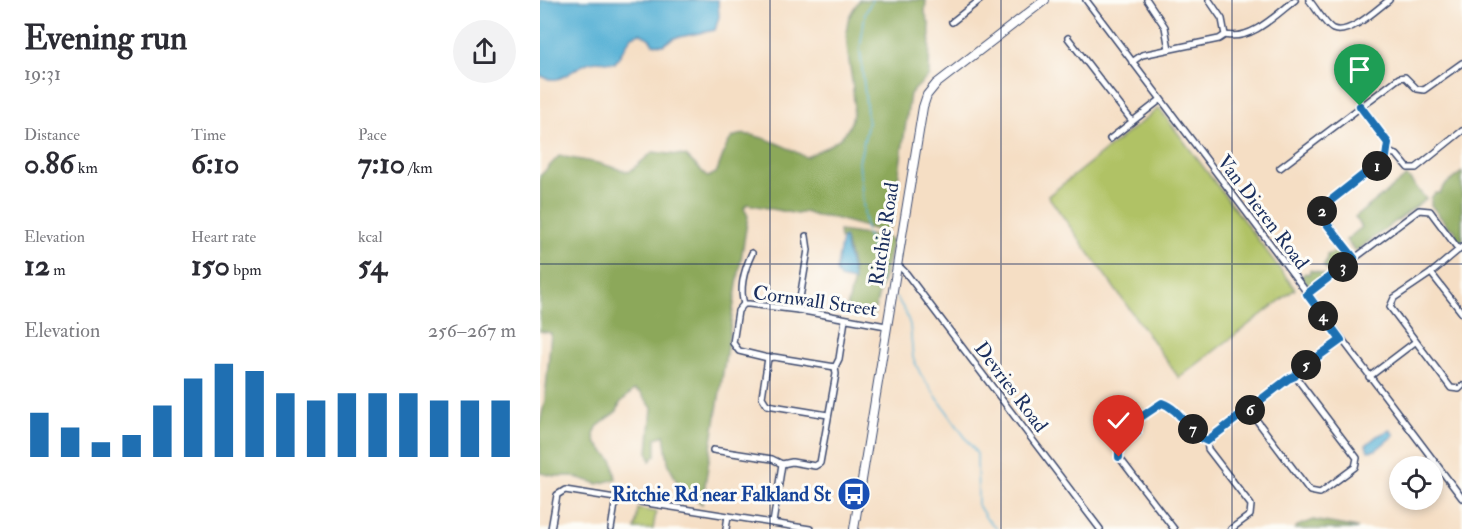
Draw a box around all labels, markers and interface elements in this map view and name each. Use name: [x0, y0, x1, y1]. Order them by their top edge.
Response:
text: Evening run: [24, 18, 187, 59]
button: share: [453, 20, 516, 83]
pin: [1334, 44, 1385, 106]
icon: arrive: [1343, 53, 1376, 86]
text: 19:31: [24, 61, 61, 86]
text: Distance: [24, 125, 80, 145]
text: Time: [191, 125, 226, 145]
text: Pace: [358, 125, 387, 145]
text: 0.86: [24, 145, 74, 182]
text: 6:10: [191, 145, 239, 182]
text: 7:10: [358, 145, 405, 182]
street label: Van Dieren Road: [1212, 150, 1314, 274]
pin: 1: [1362, 151, 1392, 181]
text: 1: [1374, 156, 1380, 176]
text: km: [74, 158, 98, 178]
text: /km: [405, 158, 433, 178]
street label: Ritchie Road: [864, 180, 905, 287]
pin: 2: [1307, 196, 1337, 226]
text: 2: [1318, 201, 1326, 221]
text: Elevation: [24, 227, 85, 247]
text: Heart rate: [191, 227, 256, 247]
text: kcal: [358, 227, 383, 247]
text: 12: [24, 247, 50, 284]
text: 150: [191, 247, 230, 284]
text: 54: [358, 247, 387, 284]
pin: 3: [1328, 252, 1358, 282]
text: 3: [1340, 257, 1346, 277]
text: m: [50, 260, 66, 280]
text: bpm: [230, 260, 262, 280]
street label: Cornwall Street: [751, 280, 879, 322]
pin: 4: [1308, 301, 1338, 331]
text: 4: [1319, 306, 1327, 326]
text: Elevation: [24, 318, 100, 343]
text: 256–267 m: [428, 318, 516, 343]
street label: Devries Road: [969, 337, 1053, 437]
pin: 5: [1291, 350, 1321, 380]
text: 5: [1302, 355, 1310, 375]
pin: [1093, 395, 1144, 457]
pin: 6: [1235, 395, 1265, 425]
text: 6: [1246, 400, 1254, 420]
icon: check: [1102, 404, 1135, 437]
pin: 7: [1178, 414, 1208, 444]
text: 7: [1189, 419, 1197, 439]
map controls: [1389, 456, 1443, 510]
button: locate: [1389, 456, 1443, 510]
bus stop icon: Ritchie Rd near Falkland St: [836, 476, 872, 512]
place label: Ritchie Rd near Falkland St: [612, 482, 832, 507]

